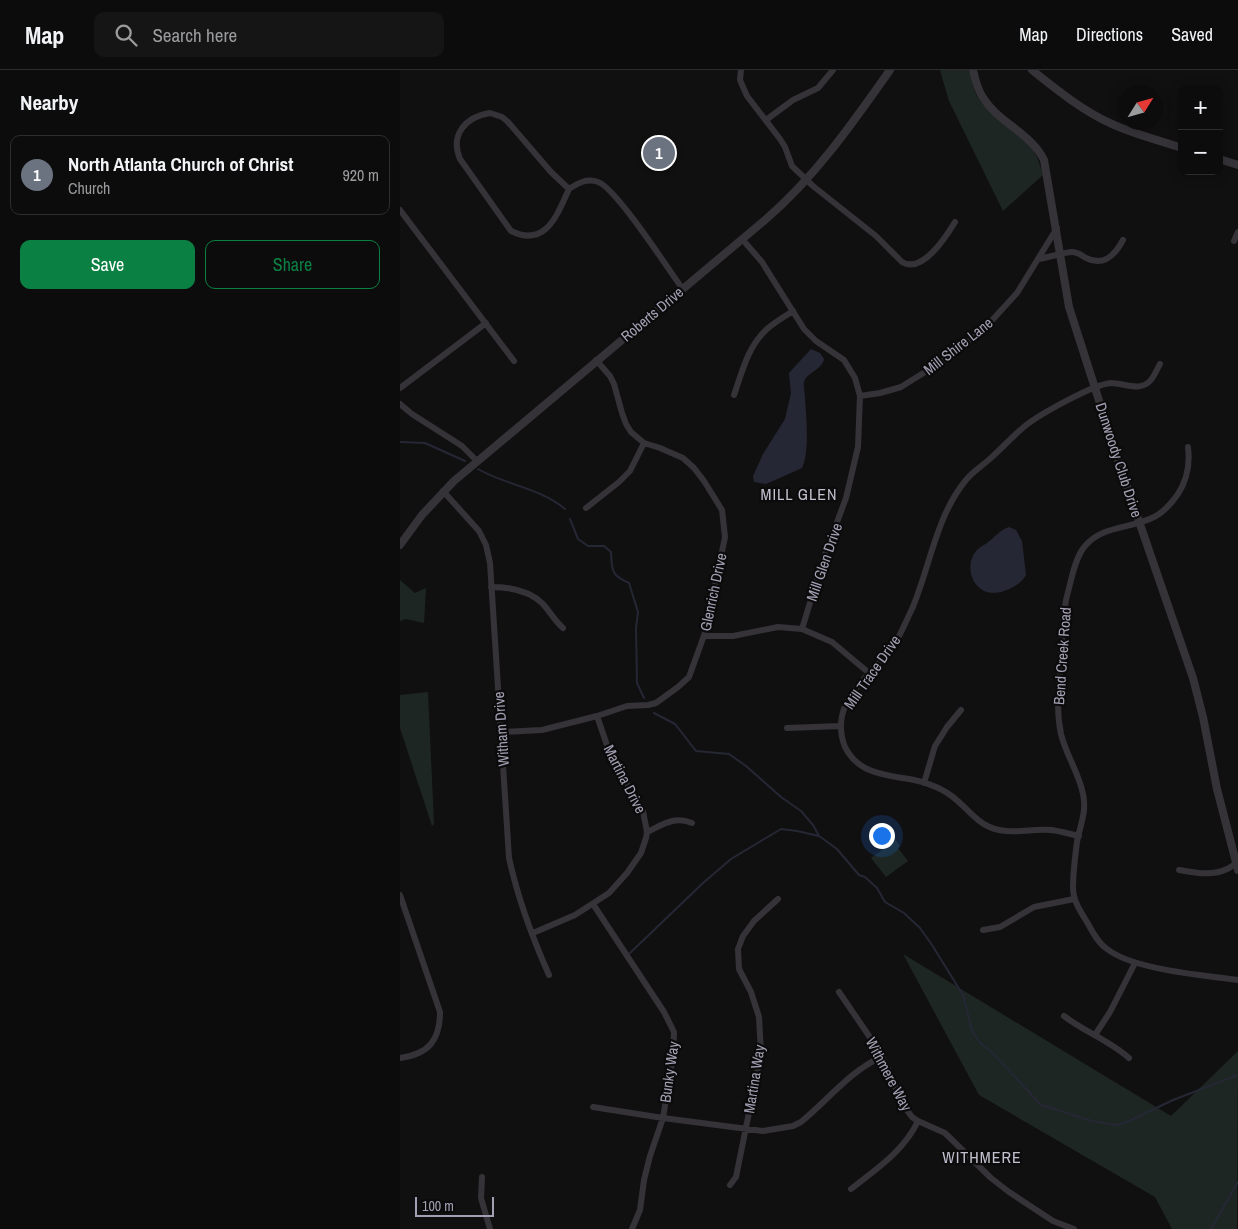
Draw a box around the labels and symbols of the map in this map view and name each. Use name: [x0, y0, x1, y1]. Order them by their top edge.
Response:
north arrow: [1118, 85, 1163, 130]
pin: 1: [643, 134, 675, 172]
street label: Roberts Drive: [616, 281, 688, 346]
street label: Mill Shire Lane: [919, 312, 997, 380]
street label: Dunwoody Club Drive: [1091, 400, 1148, 520]
district label: MILL GLEN: [760, 483, 838, 505]
street label: Mill Glen Drive: [801, 520, 847, 604]
street label: Glenrich Drive: [694, 551, 732, 633]
street label: Bend Creek Road: [1048, 606, 1076, 706]
street label: Mill Trace Drive: [839, 631, 905, 713]
street label: Witham Drive: [488, 691, 514, 767]
street label: Martina Drive: [599, 741, 651, 817]
your location: [869, 823, 895, 849]
street label: Withmere Way: [861, 1033, 918, 1115]
street label: Bunky Way: [654, 1039, 684, 1104]
street label: Martina Way: [738, 1042, 770, 1115]
district label: WITHMERE: [942, 1146, 1022, 1168]
scale bar: [415, 1194, 494, 1217]

